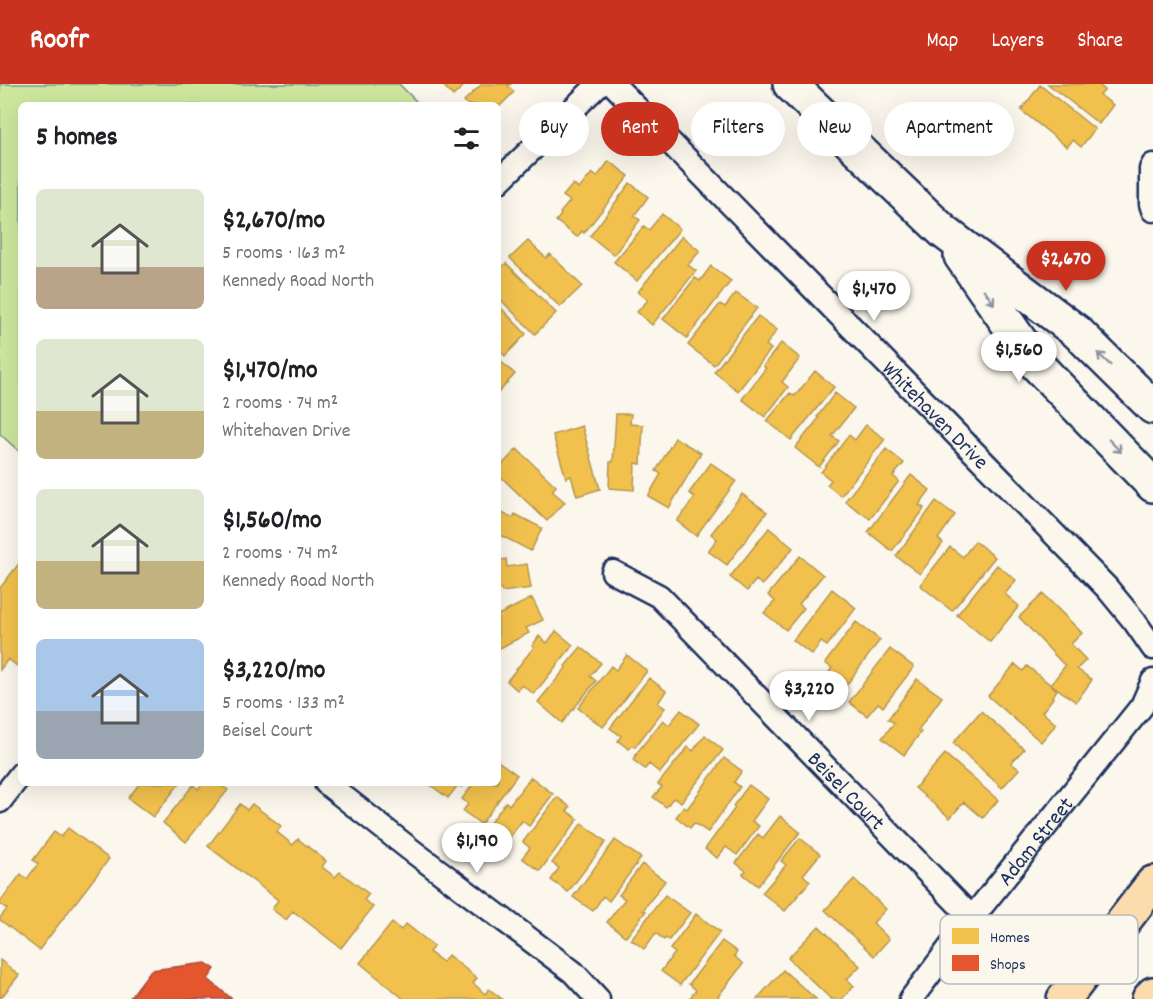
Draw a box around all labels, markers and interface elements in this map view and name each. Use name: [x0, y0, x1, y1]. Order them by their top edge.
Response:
text: Roofr: [30, 22, 89, 62]
text: Map: [927, 27, 958, 57]
text: Layers: [991, 27, 1044, 57]
text: Share: [1077, 27, 1123, 57]
chip: Buy: [519, 102, 589, 156]
chip: Rent: [601, 102, 679, 156]
chip: Filters: [691, 102, 785, 156]
chip: New: [797, 102, 872, 156]
chip: Apartment: [884, 102, 1014, 156]
text: 5 homes: [36, 120, 118, 157]
icon: filters: [450, 122, 483, 155]
text: $2,670/mo: [222, 203, 325, 240]
icon: home: [84, 213, 156, 285]
text: 5 rooms · 163 m²: [222, 240, 346, 268]
pin: $2,670: [1017, 241, 1115, 292]
text: $2,670: [1040, 246, 1092, 274]
text: Kennedy Road North: [222, 268, 374, 296]
pin: $1,470: [825, 271, 923, 322]
text: $1,470: [851, 276, 897, 304]
one-way arrow: [983, 289, 995, 305]
pin: $1,560: [970, 332, 1068, 383]
text: $1,560: [995, 337, 1043, 365]
one-way arrow: [1097, 352, 1112, 366]
text: $1,470/mo: [222, 353, 318, 390]
street label: Whitehaven Drive: [873, 355, 994, 478]
icon: home: [84, 363, 156, 435]
text: 2 rooms · 74 m²: [222, 390, 338, 418]
text: Whitehaven Drive: [222, 418, 351, 446]
one-way arrow: [1107, 438, 1122, 453]
text: $1,560/mo: [222, 503, 322, 540]
icon: home: [84, 513, 156, 585]
text: 2 rooms · 74 m²: [222, 540, 338, 568]
text: Kennedy Road North: [222, 568, 374, 596]
text: $3,220/mo: [222, 653, 325, 690]
icon: home: [84, 663, 156, 735]
pin: $3,220: [760, 671, 858, 722]
text: $3,220: [783, 676, 835, 704]
text: 5 rooms · 133 m²: [222, 690, 345, 718]
text: Beisel Court: [222, 718, 313, 746]
street label: Beisel Court: [799, 746, 891, 839]
street label: Adam Street: [992, 791, 1082, 894]
pin: $1,190: [428, 823, 526, 874]
text: $1,190: [456, 828, 498, 856]
legend: [940, 915, 1138, 984]
text: Homes: [990, 927, 1030, 950]
text: Shops: [990, 954, 1026, 977]

